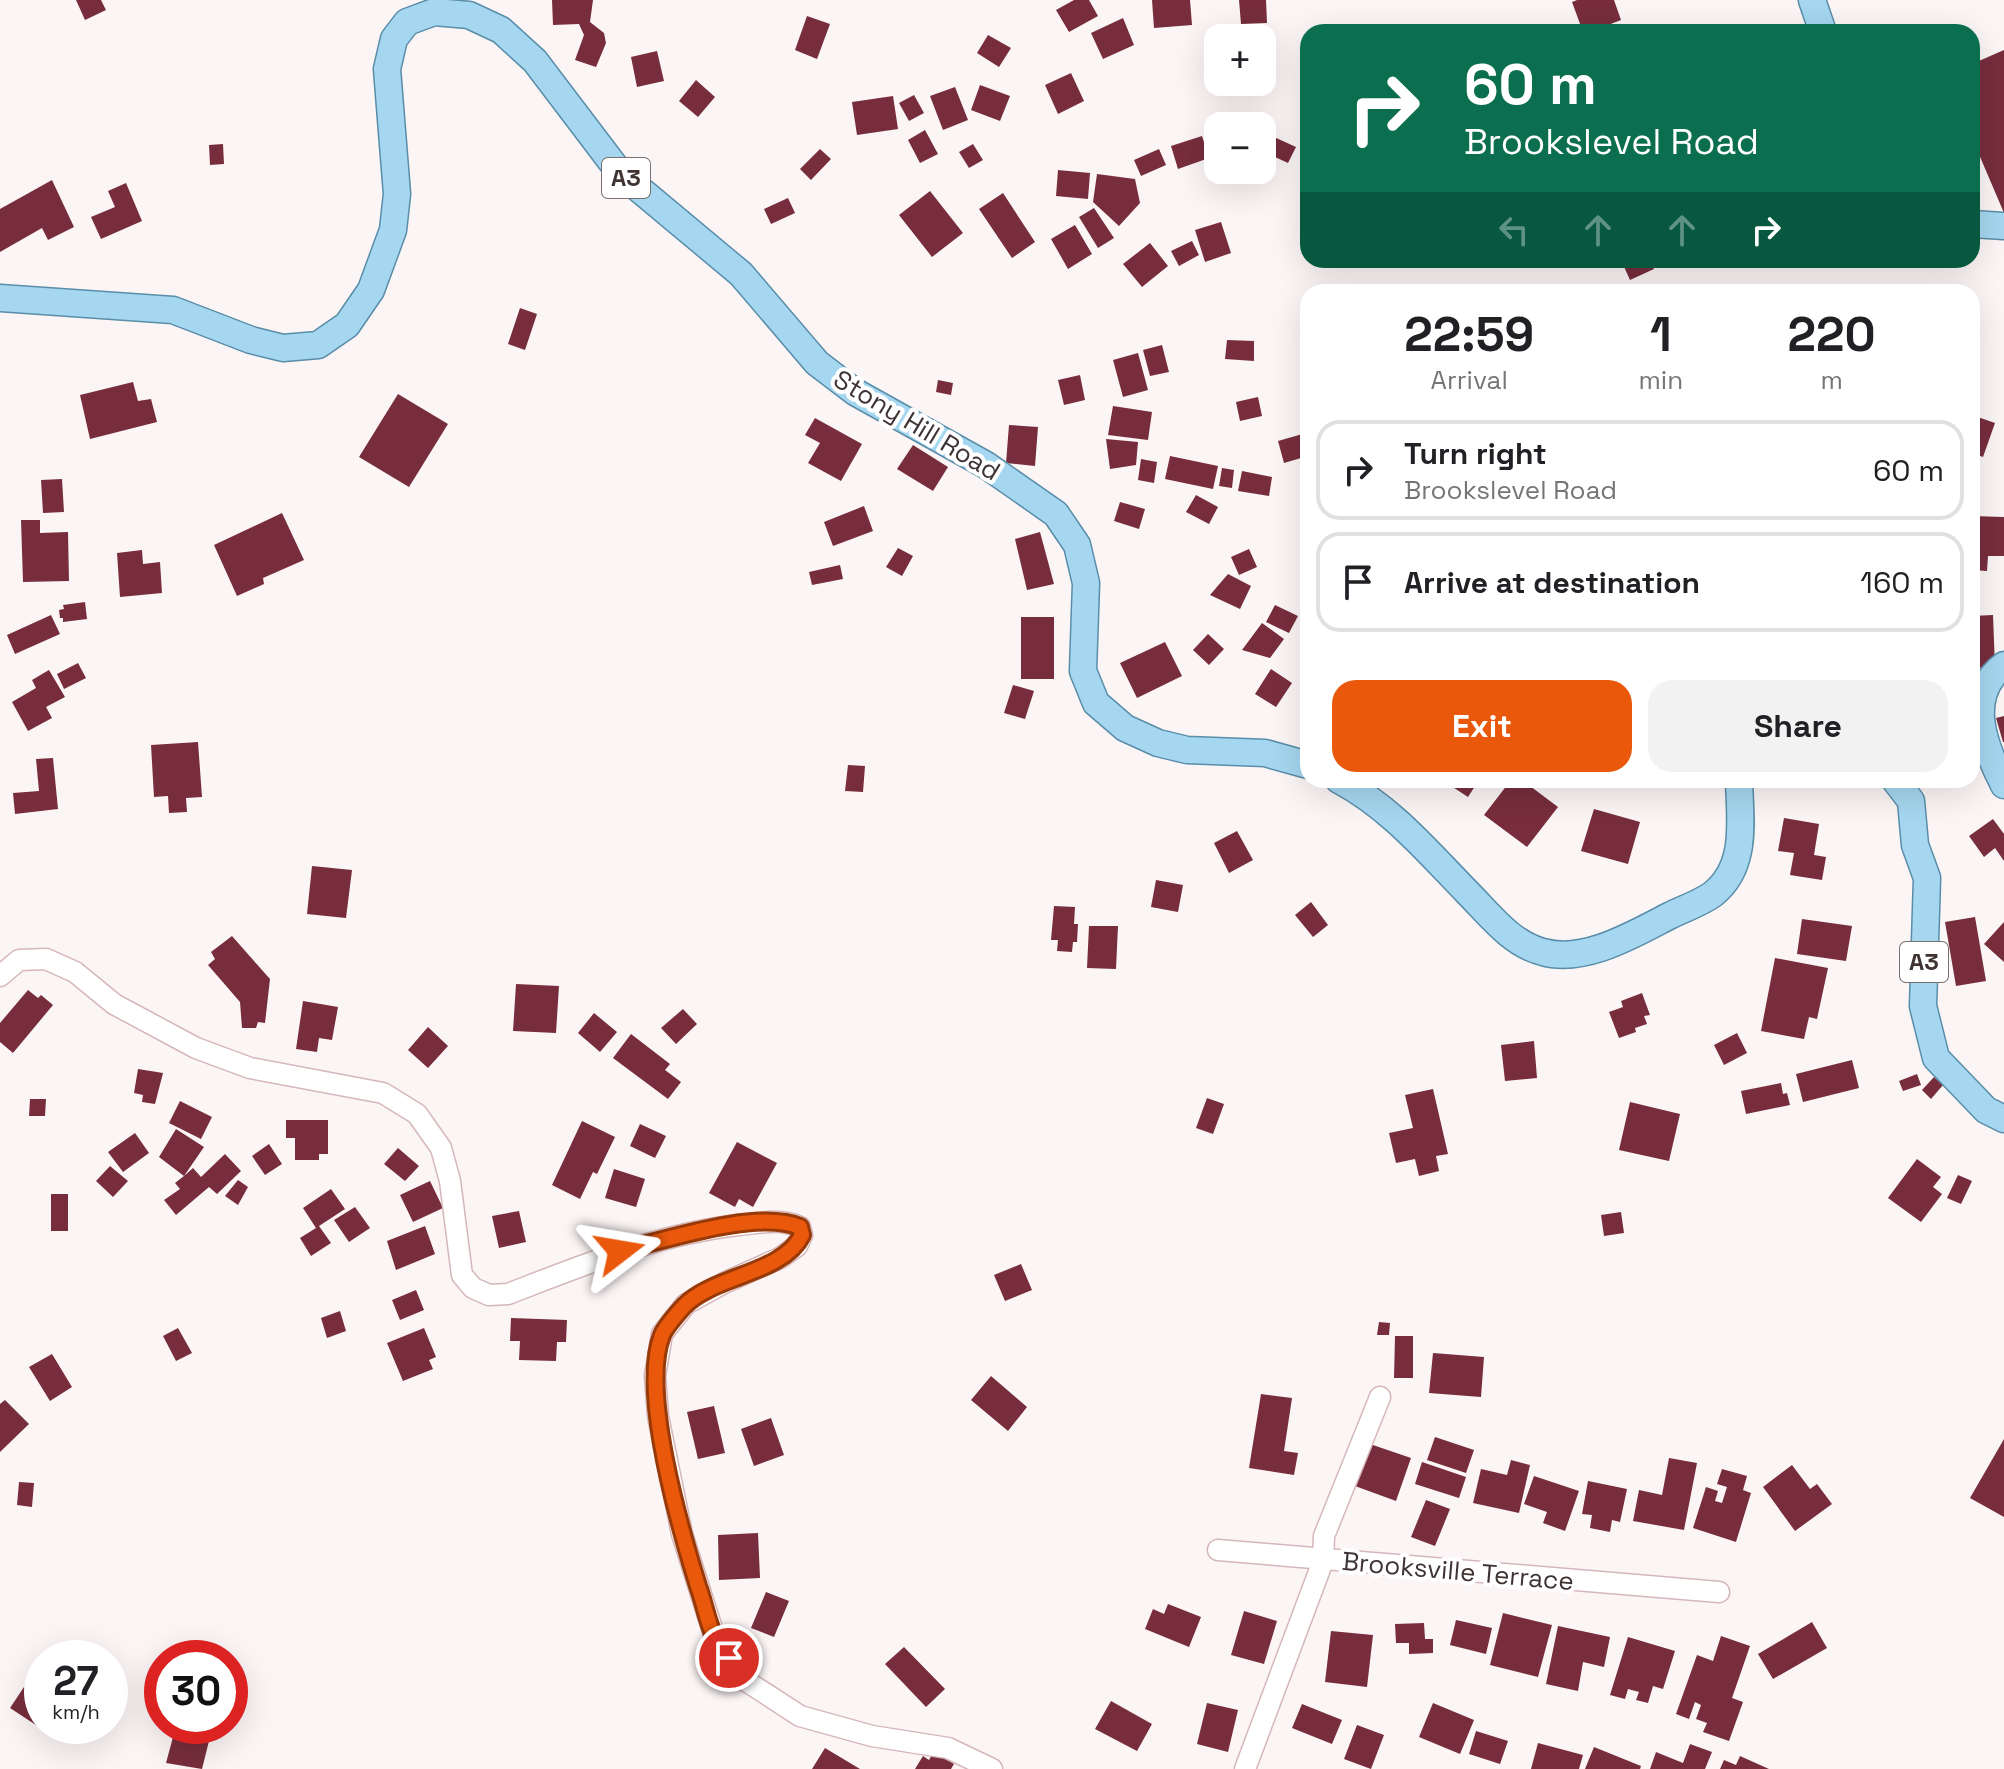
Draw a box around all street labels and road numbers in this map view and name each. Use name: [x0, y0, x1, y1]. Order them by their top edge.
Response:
road number: A3: [602, 158, 650, 198]
street label: Stony Hill Road: [827, 362, 1007, 488]
road number: A3: [1900, 942, 1948, 982]
street label: Brooksville Terrace: [1341, 1544, 1575, 1598]

